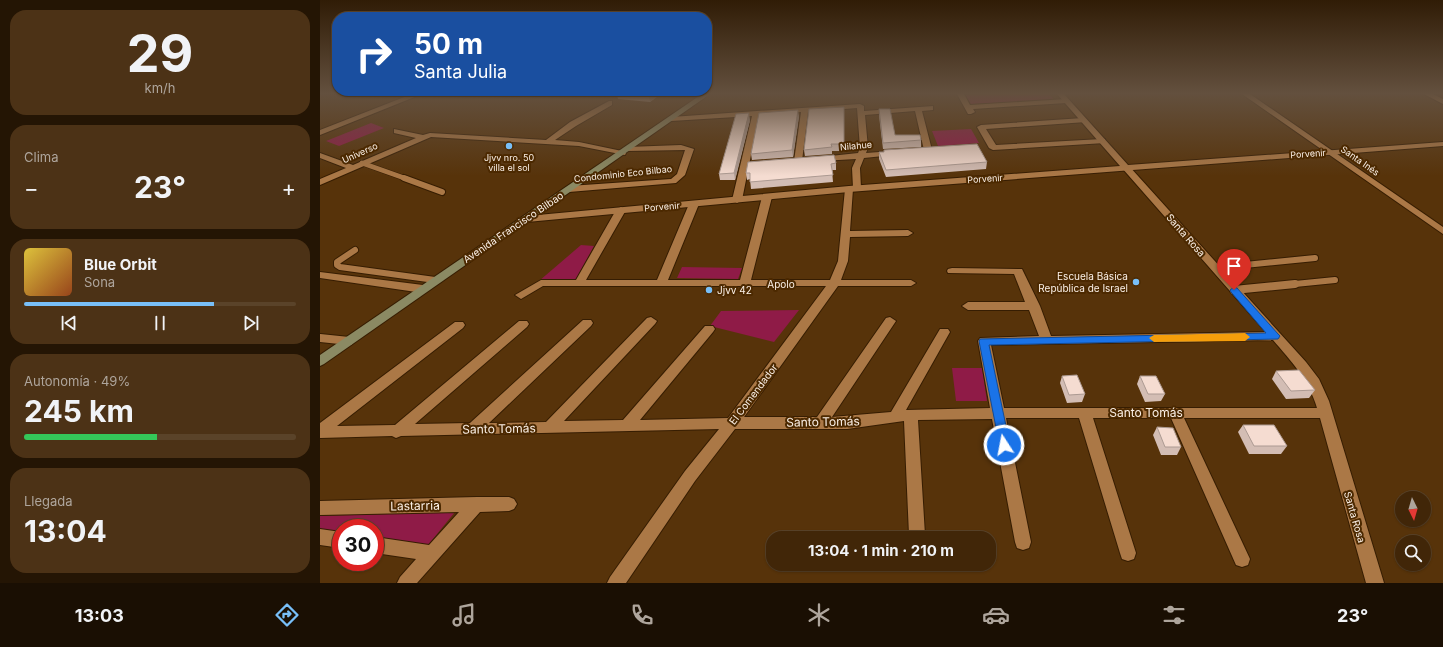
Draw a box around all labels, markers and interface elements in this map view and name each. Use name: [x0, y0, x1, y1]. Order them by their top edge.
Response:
text: 29: [127, 22, 193, 85]
text: 50 m: [414, 27, 483, 61]
icon: right: [348, 28, 400, 80]
text: Santa Julia: [414, 61, 507, 82]
text: km/h: [145, 80, 175, 96]
street label: Nilahue: [839, 139, 872, 152]
street label: Universo: [340, 140, 379, 165]
marker: Jjvv nro. 50 villa el sol: [504, 141, 514, 151]
street label: Santa Inés: [1339, 143, 1382, 178]
street label: Porvenir: [1290, 147, 1327, 160]
text: Clima: [24, 149, 58, 165]
place label: Jjvv nro. 50 villa el sol: [484, 152, 534, 173]
street label: Condominio Eco Bilbao: [573, 163, 672, 184]
text: 23°: [134, 169, 186, 205]
street label: Porvenir: [967, 172, 1004, 185]
text: −: [24, 175, 39, 201]
text: +: [281, 175, 296, 201]
street label: Avenida Francisco Bilbao: [461, 189, 565, 265]
street label: Porvenir: [644, 199, 681, 214]
street label: Santa Rosa: [1164, 211, 1208, 259]
pin: [1217, 249, 1251, 290]
text: Blue Orbit: [84, 255, 157, 274]
icon: arrive: [1223, 255, 1245, 277]
place label: Escuela Básica República de Israel: [1038, 270, 1128, 294]
text: Sona: [84, 274, 115, 290]
marker: Escuela Básica República de Israel: [1131, 277, 1141, 287]
street label: Apolo: [767, 278, 795, 290]
place label: Jjvv 42: [717, 284, 752, 296]
marker: Jjvv 42: [704, 285, 714, 295]
icon: previous: [58, 312, 80, 334]
icon: pause: [149, 312, 171, 334]
icon: next: [240, 312, 262, 334]
street label: El Comendador: [726, 361, 780, 427]
text: Autonomía · 49%: [24, 373, 130, 389]
text: 245 km: [24, 393, 134, 429]
street label: Santo Tomás: [1109, 405, 1183, 420]
street label: Santo Tomás: [786, 413, 860, 430]
street label: Santo Tomás: [462, 420, 536, 437]
position arrow: [983, 424, 1025, 466]
street label: Santa Rosa: [1342, 490, 1368, 544]
north arrow: [1395, 491, 1431, 527]
map controls: [1395, 491, 1431, 571]
text: Llegada: [24, 493, 73, 509]
street label: Lastarria: [390, 498, 440, 513]
text: 13:04: [24, 513, 107, 549]
speed limit sign: 30: [332, 519, 384, 571]
button: search: [1395, 535, 1431, 571]
text: 13:04 · 1 min · 210 m: [808, 541, 954, 560]
icon: directions: [273, 601, 301, 629]
icon: music: [450, 601, 478, 629]
icon: phone: [628, 601, 656, 629]
icon: climate: [805, 601, 833, 629]
icon: car: [982, 601, 1010, 629]
icon: filters: [1160, 601, 1188, 629]
text: 13:03: [75, 605, 124, 626]
text: 23°: [1337, 605, 1368, 626]

